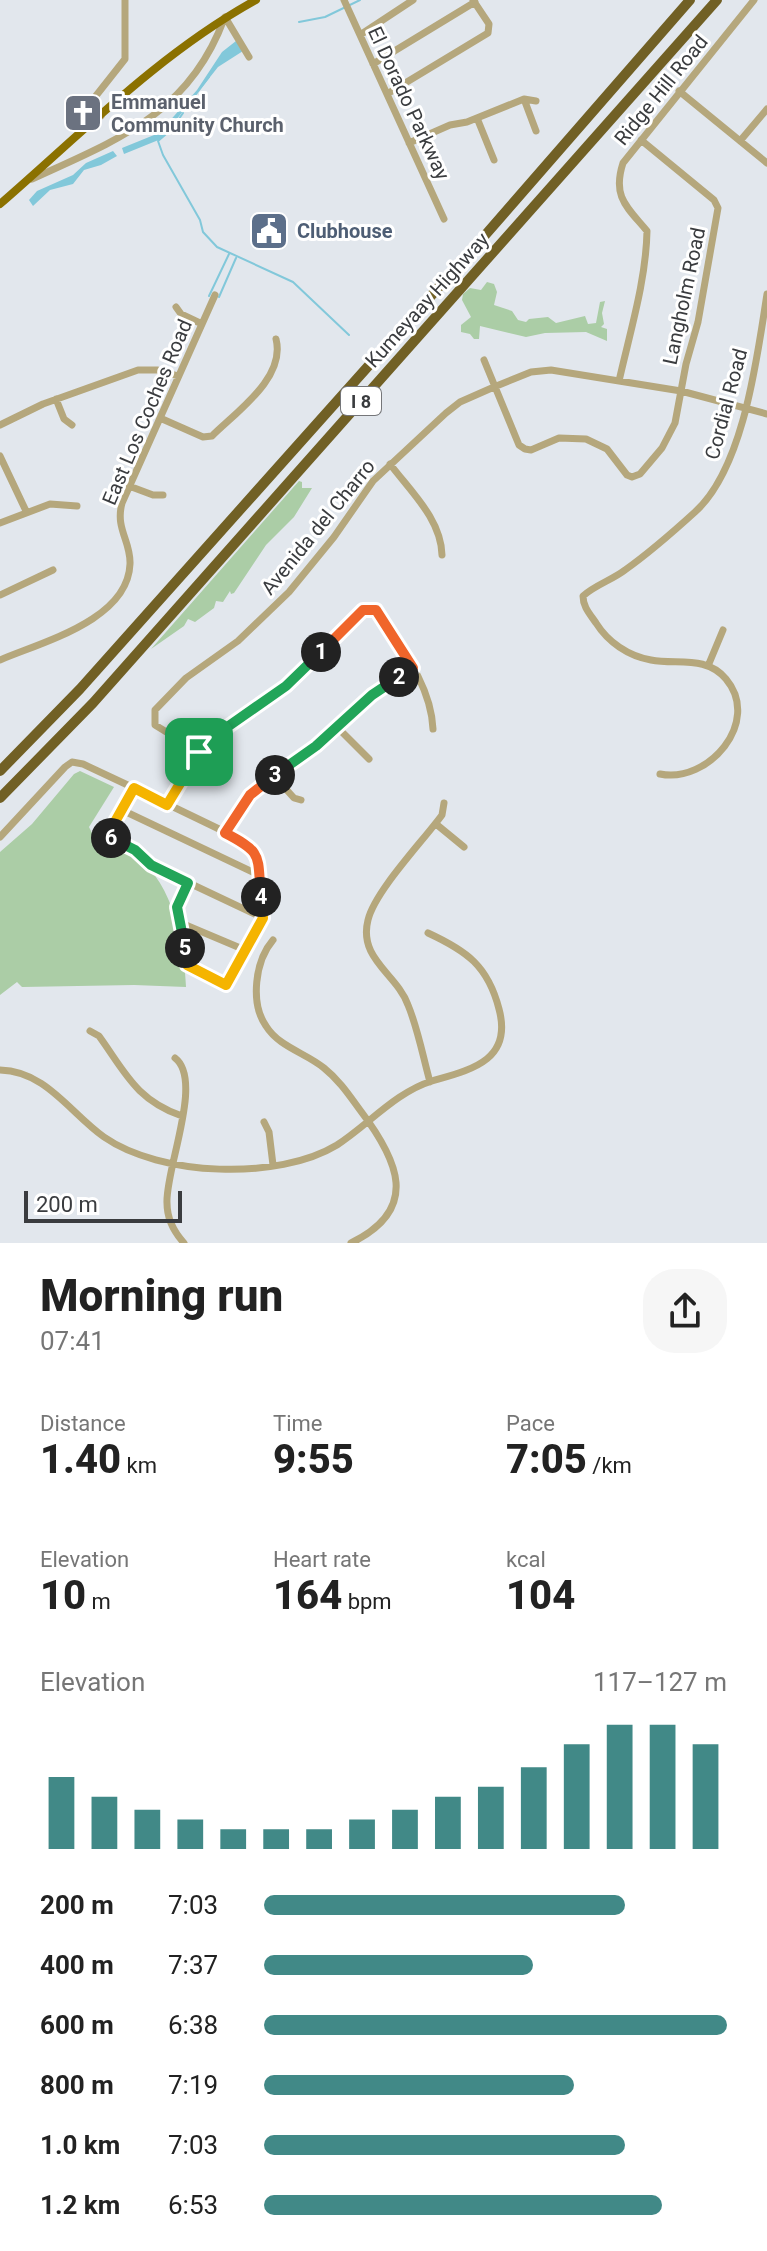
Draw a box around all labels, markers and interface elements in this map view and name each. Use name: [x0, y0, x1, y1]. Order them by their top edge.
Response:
street label: El Dorado Parkway: [363, 23, 455, 184]
street label: Ridge Hill Road: [609, 30, 713, 150]
place label: Emmanuel Community Church: [111, 90, 284, 137]
church icon: Emmanuel Community Church: [62, 92, 104, 134]
public building icon: Clubhouse: [248, 210, 290, 252]
place label: Clubhouse: [297, 219, 393, 243]
street label: Langholm Road: [658, 225, 710, 367]
street label: Kumeyaay Highway: [360, 227, 494, 372]
street label: East Los Coches Road: [97, 316, 197, 508]
street label: Cordial Road: [700, 346, 752, 462]
road number: I 8: [341, 387, 381, 415]
street label: Avenida del Charro: [256, 455, 380, 599]
pin: 1: [301, 632, 341, 672]
text: 1: [315, 639, 327, 664]
pin: 2: [379, 657, 419, 697]
text: 2: [393, 664, 405, 689]
pin: [165, 718, 233, 786]
icon: arrive: [177, 730, 221, 774]
pin: 3: [255, 755, 295, 795]
text: 3: [269, 762, 281, 787]
pin: 6: [91, 818, 131, 858]
text: 6: [105, 825, 117, 850]
pin: 4: [241, 877, 281, 917]
text: 4: [255, 884, 267, 909]
pin: 5: [165, 928, 205, 968]
text: 5: [179, 935, 191, 960]
scale bar: [24, 1187, 182, 1223]
text: 200 m: [36, 1192, 98, 1217]
button: share: [643, 1269, 727, 1353]
text: Morning run: [40, 1270, 283, 1322]
text: 07:41: [40, 1326, 105, 1356]
text: Distance: [40, 1411, 126, 1436]
text: Time: [273, 1411, 322, 1436]
text: Pace: [506, 1411, 555, 1436]
text: 1.40: [40, 1436, 121, 1483]
text: 9:55: [273, 1436, 354, 1483]
text: 7:05: [506, 1436, 587, 1483]
text: km: [121, 1453, 157, 1478]
text: /km: [587, 1453, 632, 1478]
text: Elevation: [40, 1547, 129, 1572]
text: Heart rate: [273, 1547, 371, 1572]
text: kcal: [506, 1547, 546, 1572]
text: 10: [40, 1572, 86, 1619]
text: 164: [273, 1572, 342, 1619]
text: 104: [506, 1572, 575, 1619]
text: m: [86, 1589, 111, 1614]
text: bpm: [342, 1589, 392, 1614]
text: Elevation: [40, 1667, 145, 1697]
text: 117–127 m: [593, 1667, 727, 1697]
text: 200 m: [40, 1890, 114, 1920]
text: 7:03: [168, 1890, 218, 1920]
text: 400 m: [40, 1950, 114, 1980]
text: 7:37: [168, 1950, 218, 1980]
text: 600 m: [40, 2010, 114, 2040]
text: 6:38: [168, 2010, 218, 2040]
text: 800 m: [40, 2070, 114, 2100]
text: 7:19: [168, 2070, 218, 2100]
text: 1.0 km: [40, 2130, 120, 2160]
text: 7:03: [168, 2130, 218, 2160]
text: 1.2 km: [40, 2190, 120, 2220]
text: 6:53: [168, 2190, 218, 2220]

